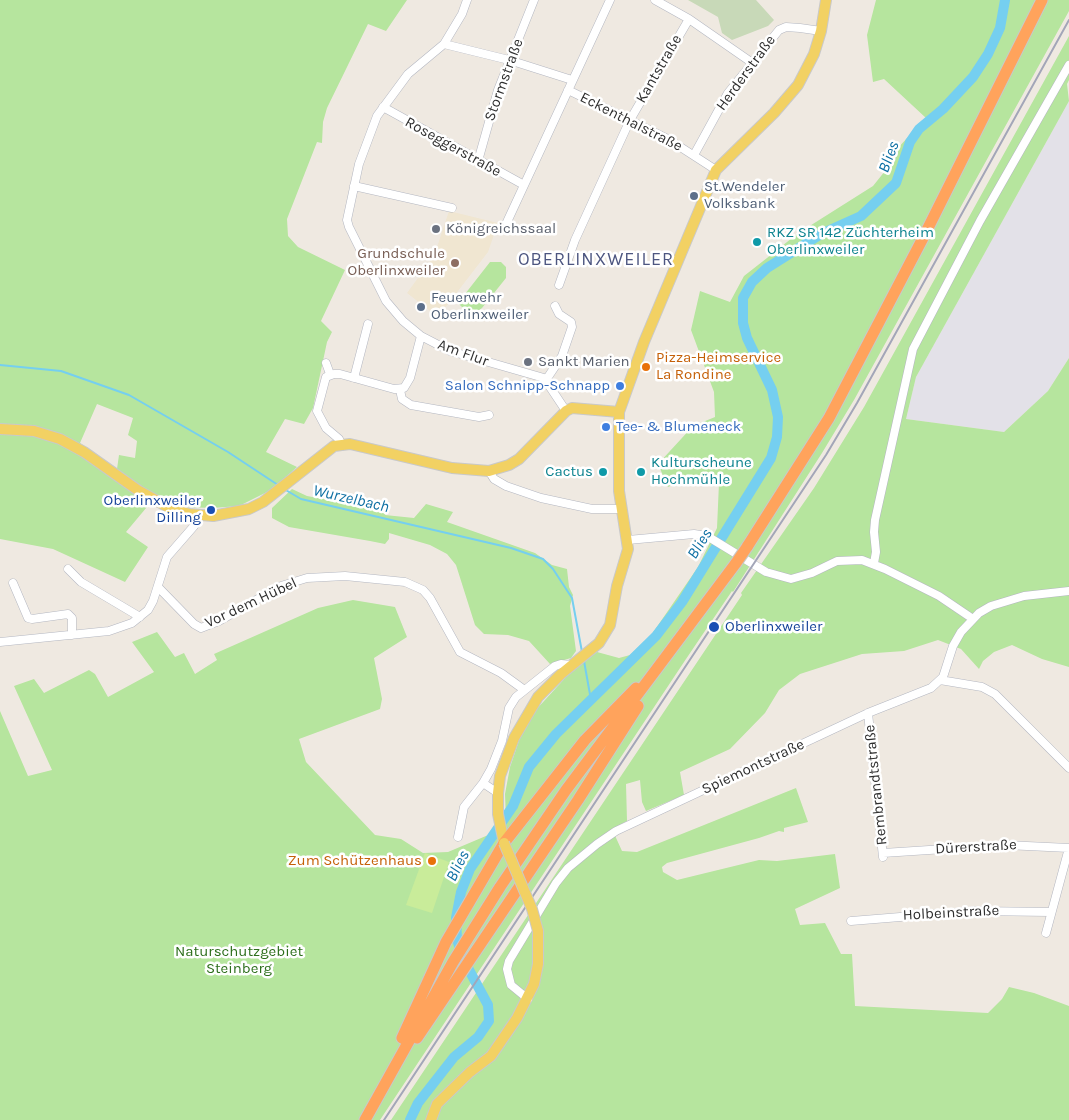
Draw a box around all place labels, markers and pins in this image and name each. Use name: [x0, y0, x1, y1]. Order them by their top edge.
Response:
place label: St.Wendeler Volksbank: [704, 178, 785, 213]
marker: St.Wendeler Volksbank: [688, 190, 700, 202]
place label: Königreichssaal: [446, 220, 556, 238]
marker: Königreichssaal: [430, 223, 442, 235]
place label: RKZ SR 142 Züchterheim Oberlinxweiler: [767, 224, 934, 259]
marker: RKZ SR 142 Züchterheim Oberlinxweiler: [751, 236, 763, 248]
place label: Grundschule Oberlinxweiler: [348, 245, 445, 280]
marker: Grundschule Oberlinxweiler: [449, 257, 461, 269]
place label: Feuerwehr Oberlinxweiler: [431, 289, 528, 324]
marker: Feuerwehr Oberlinxweiler: [415, 301, 427, 313]
place label: Pizza-Heimservice La Rondine: [656, 349, 781, 384]
place label: Sankt Marien: [538, 353, 630, 371]
marker: Sankt Marien: [522, 356, 534, 368]
marker: Pizza-Heimservice La Rondine: [640, 361, 652, 373]
place label: Salon Schnipp-Schnapp: [445, 377, 610, 395]
marker: Salon Schnipp-Schnapp: [614, 380, 626, 392]
place label: Tee- & Blumeneck: [616, 418, 741, 436]
marker: Tee- & Blumeneck: [600, 421, 612, 433]
place label: Kulturscheune Hochmühle: [651, 454, 752, 489]
place label: Cactus: [545, 463, 593, 481]
marker: Cactus: [597, 466, 609, 478]
marker: Kulturscheune Hochmühle: [635, 466, 647, 478]
place label: Oberlinxweiler Dilling: [104, 492, 201, 527]
marker: Oberlinxweiler Dilling: [205, 504, 217, 516]
place label: Oberlinxweiler: [725, 618, 822, 636]
marker: Oberlinxweiler: [707, 620, 721, 634]
place label: Zum Schützenhaus: [288, 852, 422, 870]
marker: Zum Schützenhaus: [426, 855, 438, 867]

